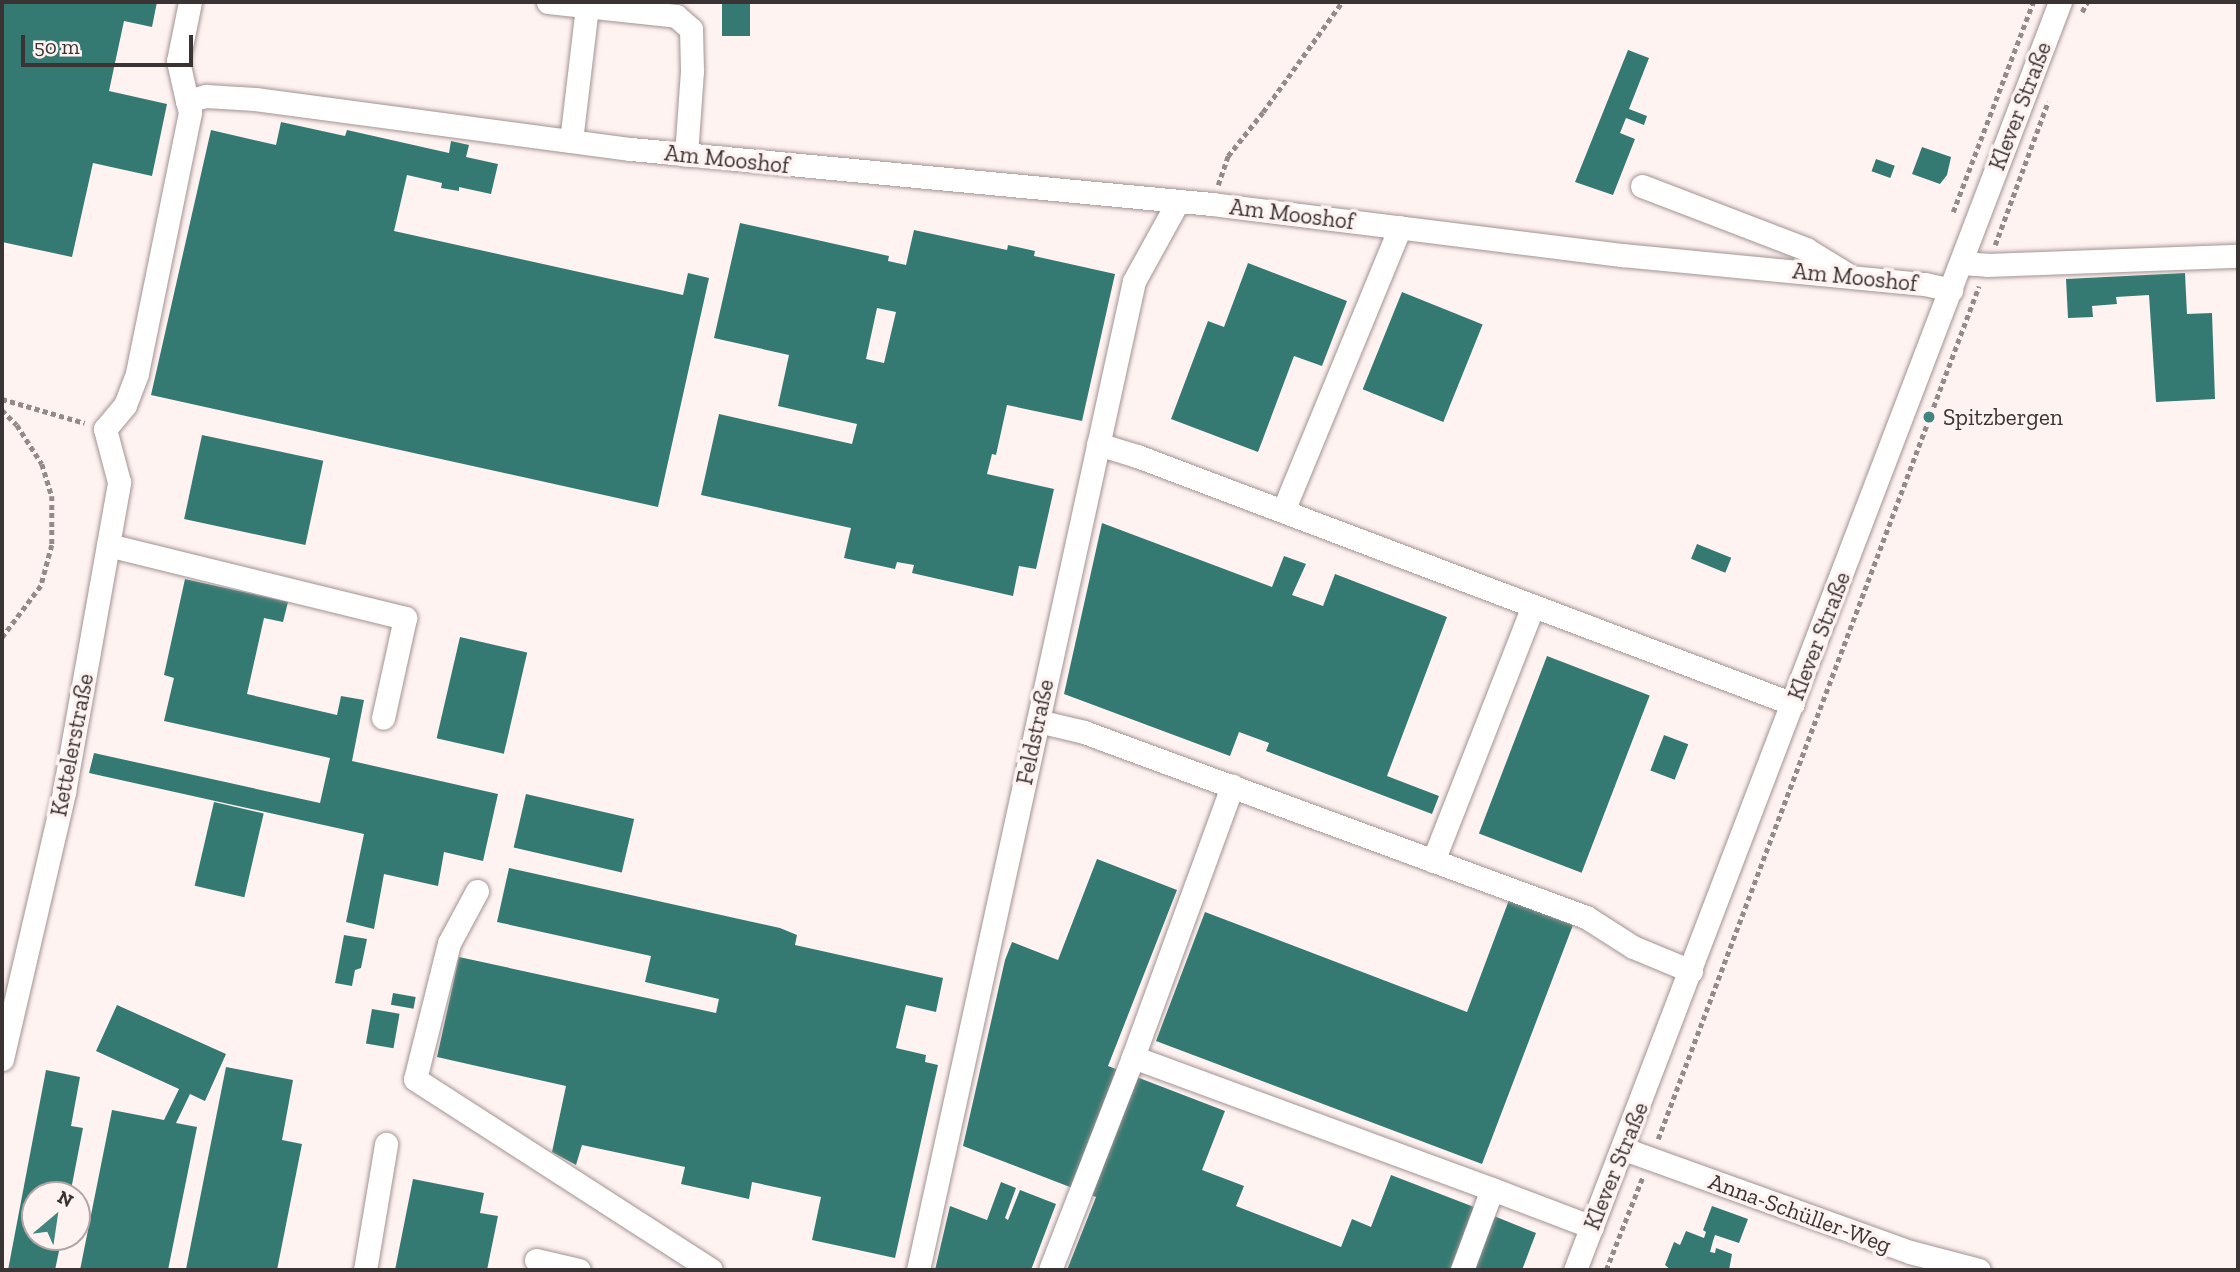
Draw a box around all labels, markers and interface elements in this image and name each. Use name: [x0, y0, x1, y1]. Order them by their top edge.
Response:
scale bar: [24, 21, 196, 65]
text: 50 m: [34, 34, 80, 59]
street label: Klever Straße: [1983, 38, 2057, 174]
street label: Am Mooshof: [663, 139, 791, 179]
street label: Am Mooshof: [1228, 193, 1356, 235]
street label: Am Mooshof: [1791, 257, 1919, 297]
place label: Spitzbergen: [1943, 403, 2063, 431]
marker: Spitzbergen: [1921, 409, 1937, 425]
street label: Klever Straße: [1782, 568, 1856, 704]
street label: Kettelerstraße: [45, 671, 99, 819]
street label: Feldstraße: [1010, 677, 1060, 787]
street label: Klever Straße: [1578, 1098, 1654, 1234]
street label: Anna-Schüller-Weg: [1705, 1167, 1895, 1259]
north arrow: [21, 1181, 91, 1251]
text: N: [54, 1185, 77, 1213]

